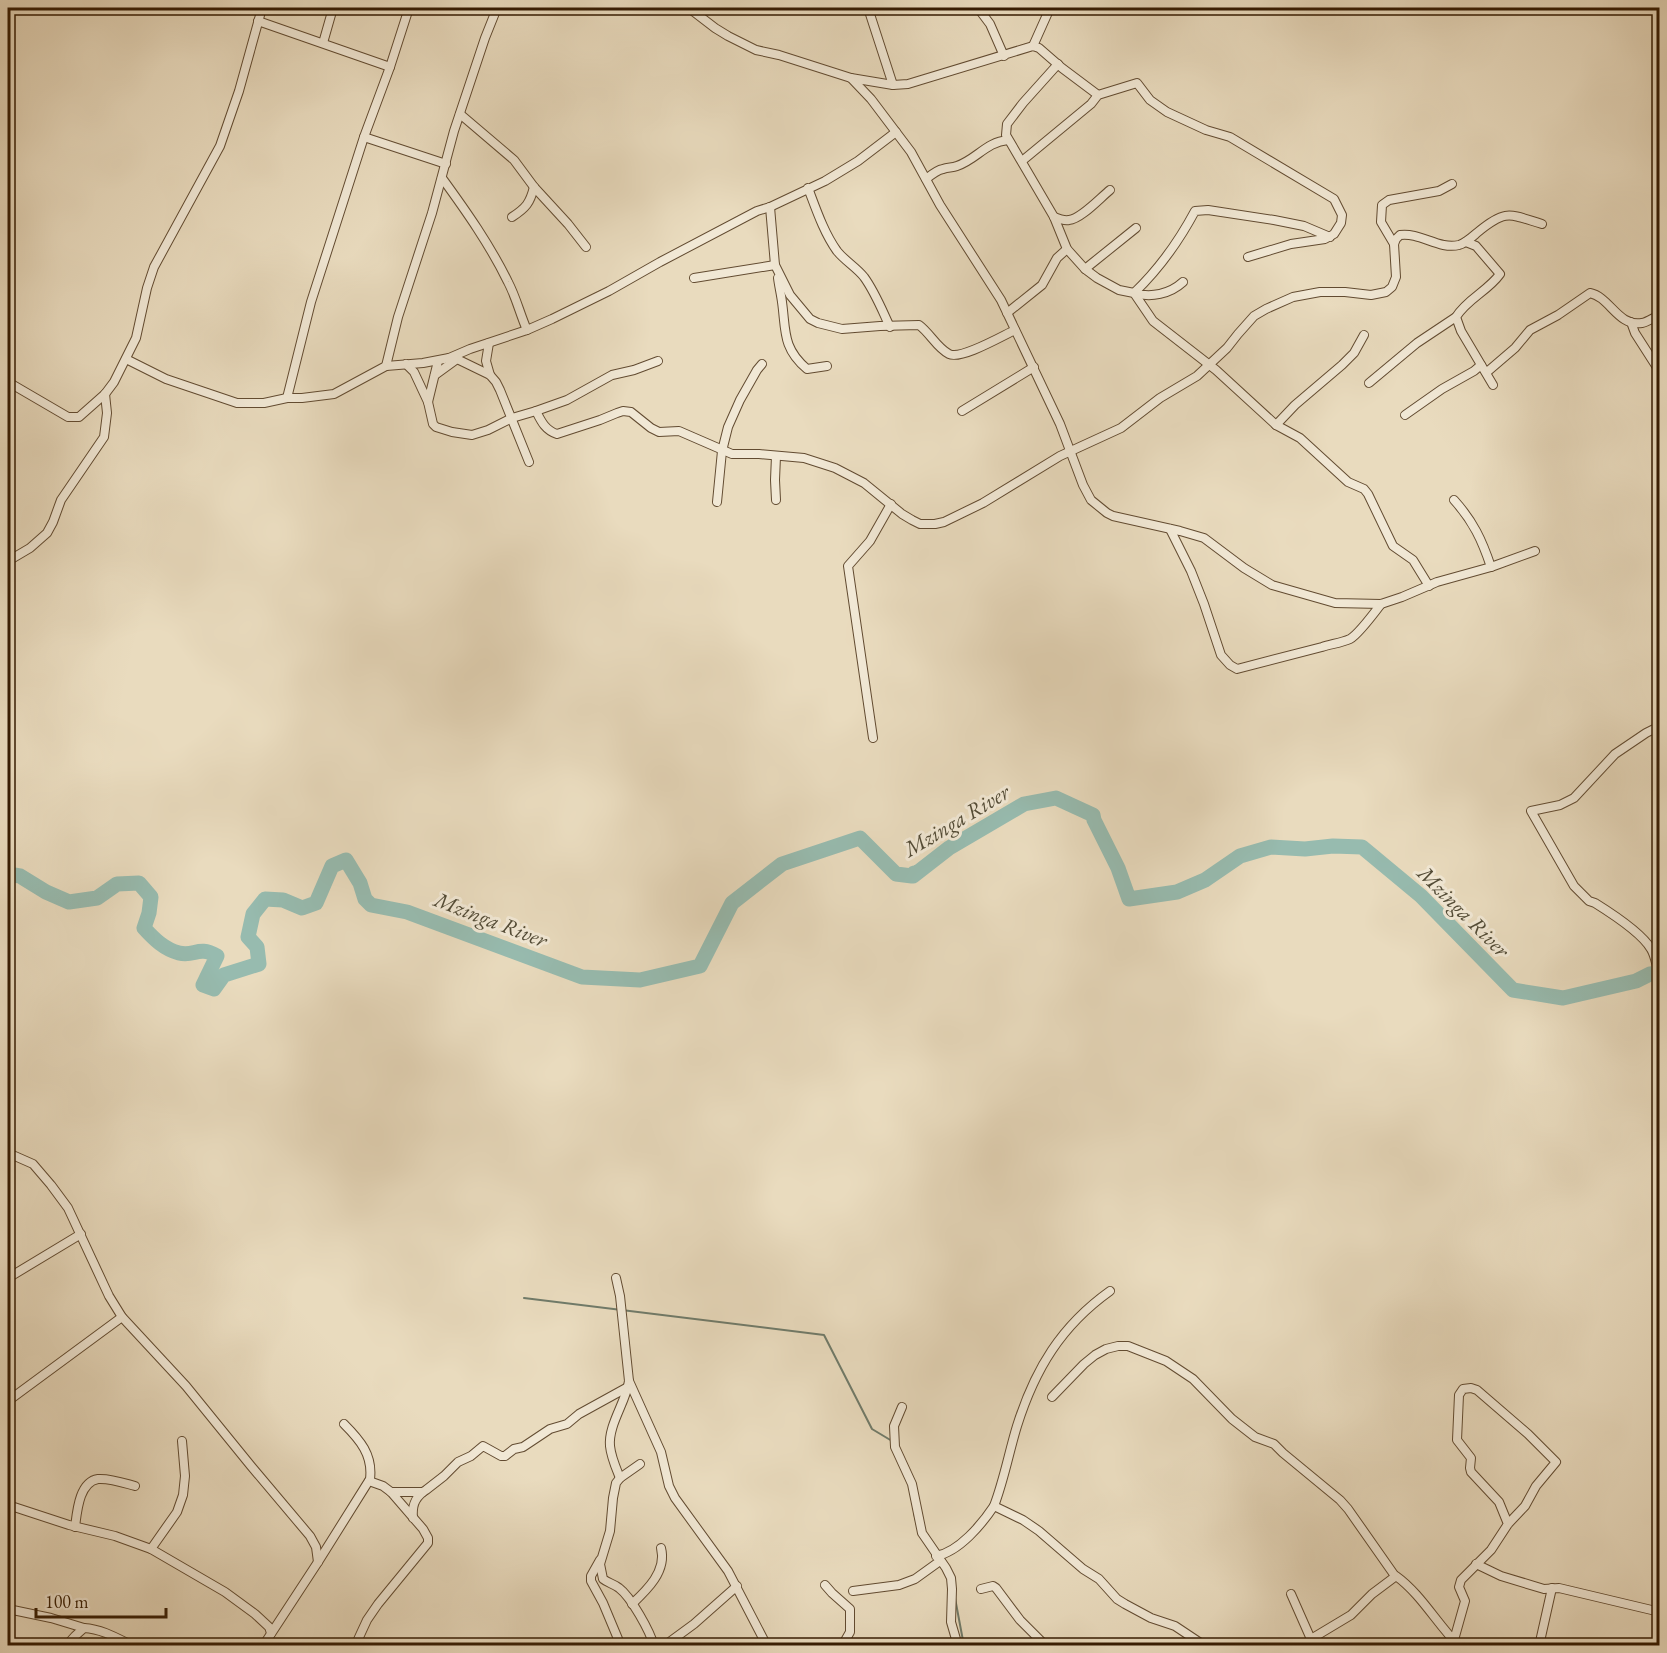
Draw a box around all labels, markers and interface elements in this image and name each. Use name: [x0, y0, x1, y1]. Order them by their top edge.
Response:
water label: Mzinga River: [896, 777, 1016, 864]
water label: Mzinga River: [1410, 858, 1517, 965]
water label: Mzinga River: [428, 884, 553, 955]
scale bar: [36, 1581, 166, 1619]
text: 100 m: [45, 1590, 89, 1613]

